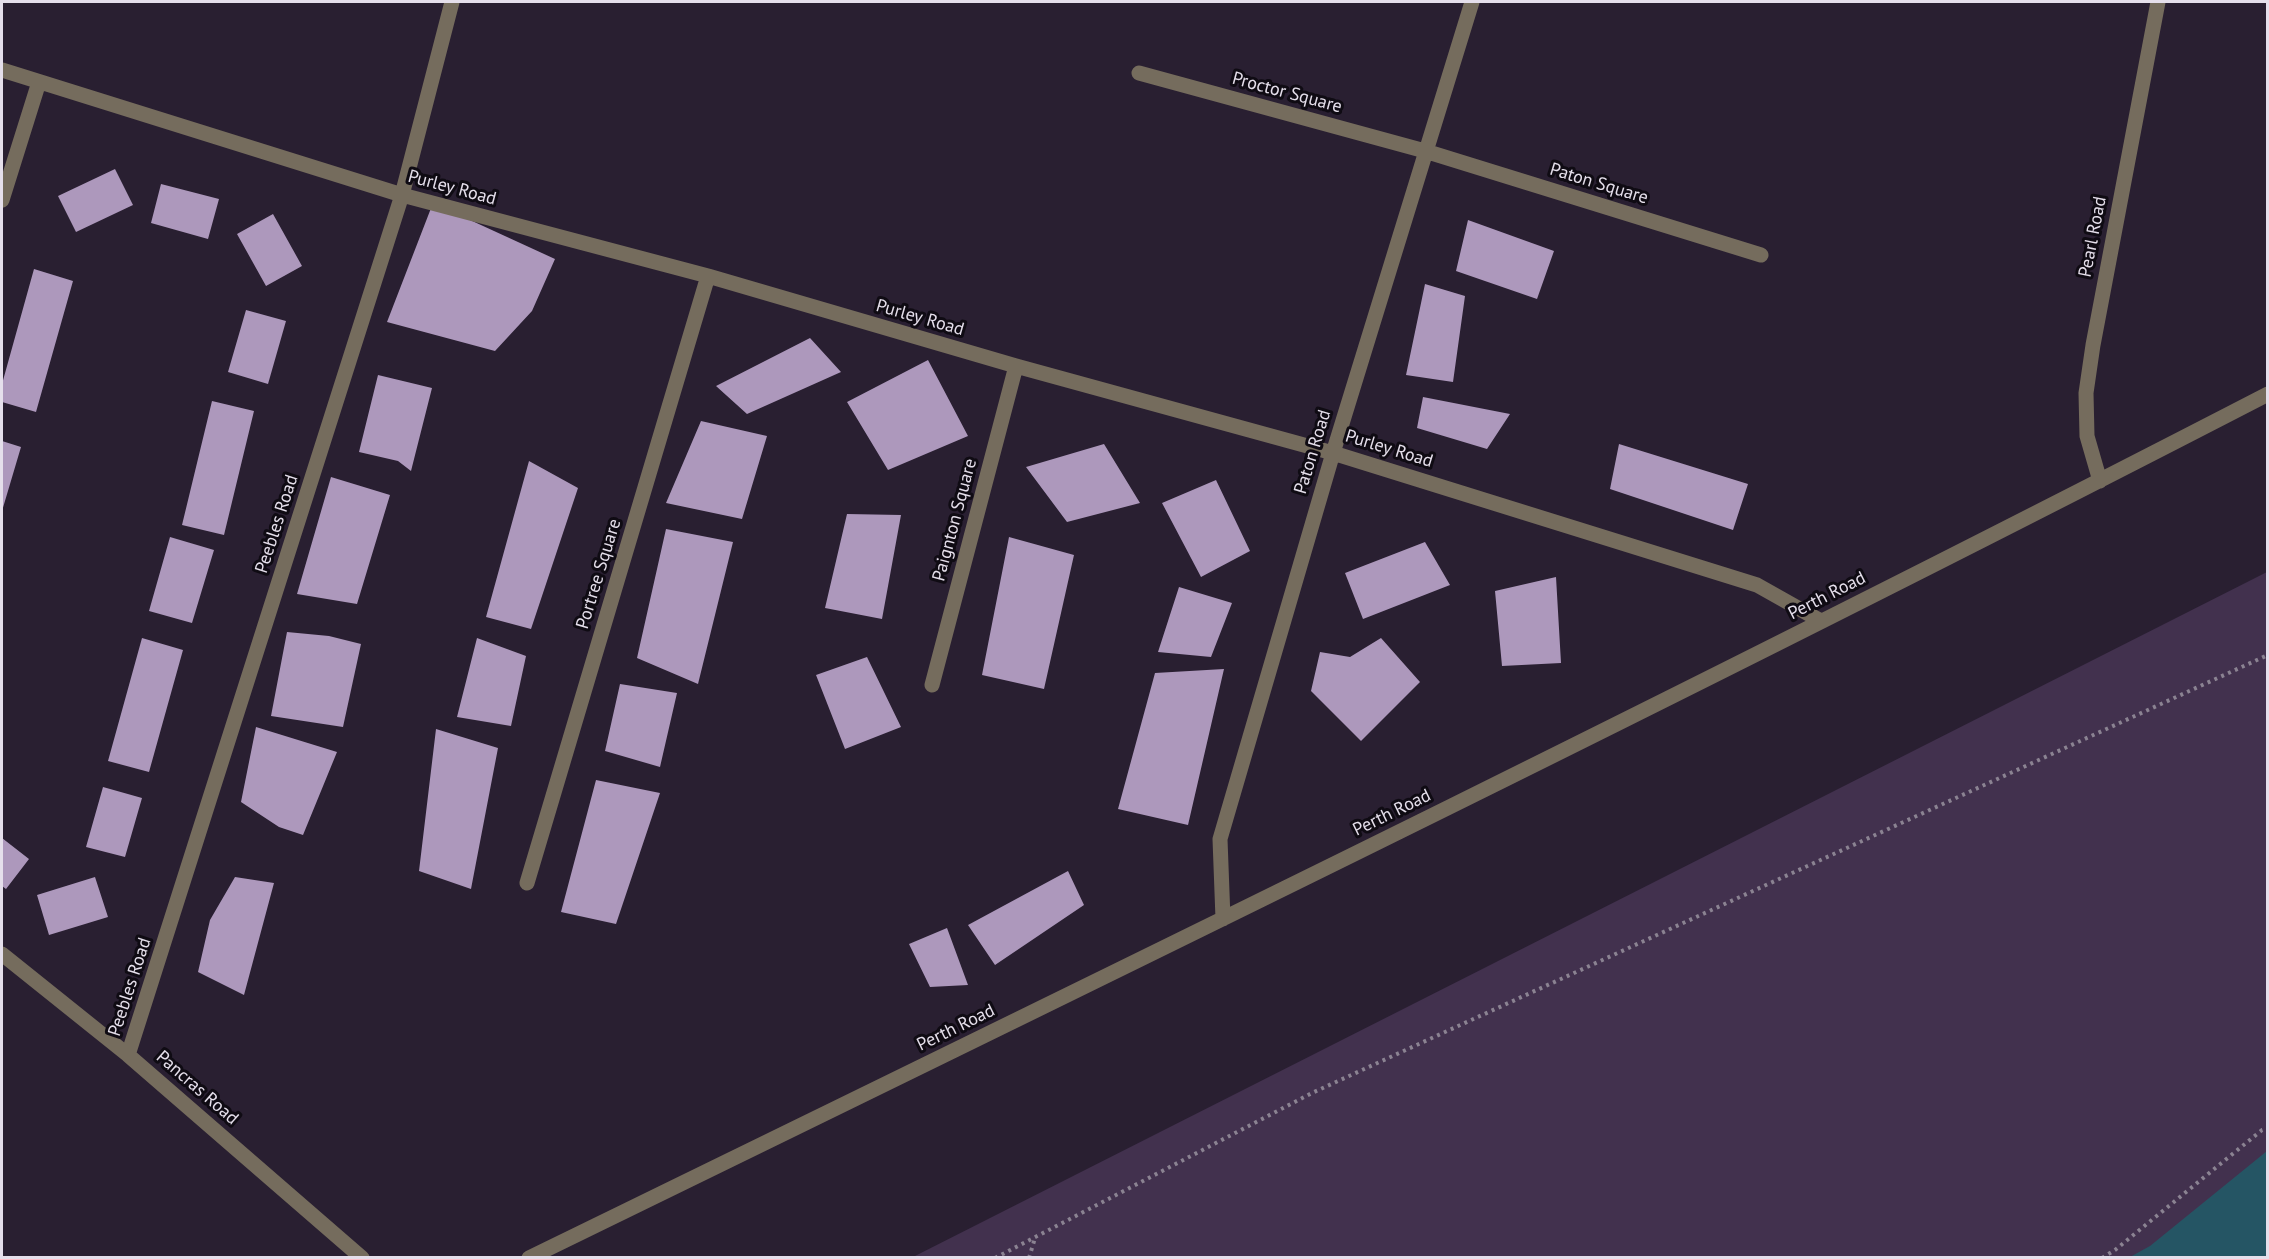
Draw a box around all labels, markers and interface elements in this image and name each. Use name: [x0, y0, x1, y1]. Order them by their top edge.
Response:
street label: Proctor Square: [1230, 68, 1344, 118]
street label: Paton Square: [1547, 159, 1651, 209]
street label: Purley Road: [405, 166, 499, 210]
street label: Pearl Road: [2075, 195, 2111, 279]
street label: Purley Road: [873, 295, 967, 341]
street label: Paton Road: [1290, 407, 1336, 497]
street label: Purley Road: [1343, 425, 1435, 473]
street label: Paignton Square: [928, 456, 982, 584]
street label: Peebles Road: [251, 472, 303, 576]
street label: Portree Square: [572, 516, 626, 632]
street label: Perth Road: [1785, 567, 1869, 625]
street label: Perth Road: [1349, 785, 1435, 841]
street label: Peebles Road: [104, 935, 156, 1039]
street label: Perth Road: [913, 1000, 999, 1056]
street label: Pancras Road: [151, 1046, 243, 1130]

